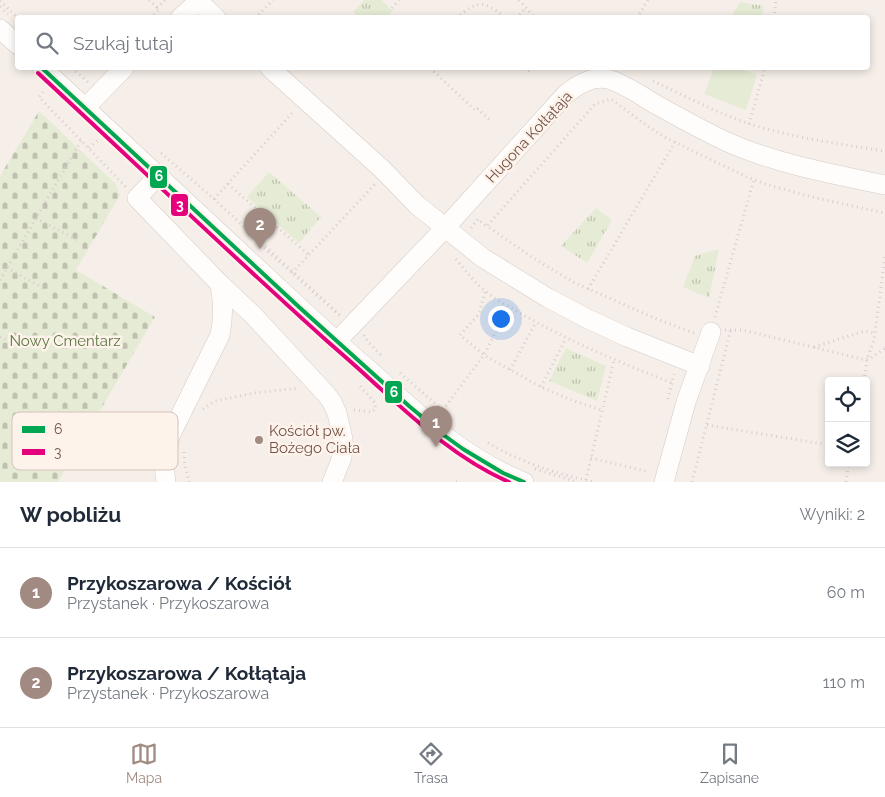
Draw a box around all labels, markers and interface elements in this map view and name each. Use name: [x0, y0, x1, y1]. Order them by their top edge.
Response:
search box: [15, 15, 870, 70]
icon: search: [33, 29, 61, 57]
text: Szukaj tutaj: [73, 32, 173, 54]
street label: Hugona Kołłątaja: [482, 87, 576, 187]
line badge: 6: [149, 165, 168, 189]
text: 6: [155, 168, 163, 184]
line badge: 3: [170, 193, 189, 217]
text: 3: [176, 197, 184, 213]
pin: 2: [244, 208, 276, 249]
your location: [488, 306, 514, 332]
park label: Nowy Cmentarz: [9, 332, 121, 350]
map controls: [825, 377, 870, 467]
button: locate: [825, 377, 870, 422]
line badge: 6: [384, 380, 403, 404]
text: 6: [390, 384, 398, 400]
pin: 1: [420, 406, 452, 447]
legend: [12, 412, 178, 470]
text: 6: [54, 421, 62, 437]
place label: Kościół pw. Bożego Ciała: [269, 422, 360, 457]
button: layers: [825, 422, 870, 467]
marker: Kościół pw. Bożego Ciała: [253, 434, 265, 446]
text: 3: [54, 444, 61, 460]
text: W pobliżu: [20, 502, 121, 527]
text: Wyniki: 2: [800, 505, 865, 524]
text: Przykoszarowa / Kościół: [67, 572, 291, 594]
text: 1: [32, 583, 40, 602]
text: 60 m: [827, 583, 865, 602]
text: Przystanek · Przykoszarowa: [67, 594, 269, 613]
text: Przykoszarowa / Kołłątaja: [67, 662, 306, 684]
text: 2: [31, 673, 41, 692]
text: 110 m: [823, 673, 865, 692]
text: Przystanek · Przykoszarowa: [67, 684, 269, 703]
tab: Mapa: [126, 740, 162, 786]
tab: Trasa: [414, 740, 448, 786]
tab: Zapisane: [700, 740, 759, 786]

